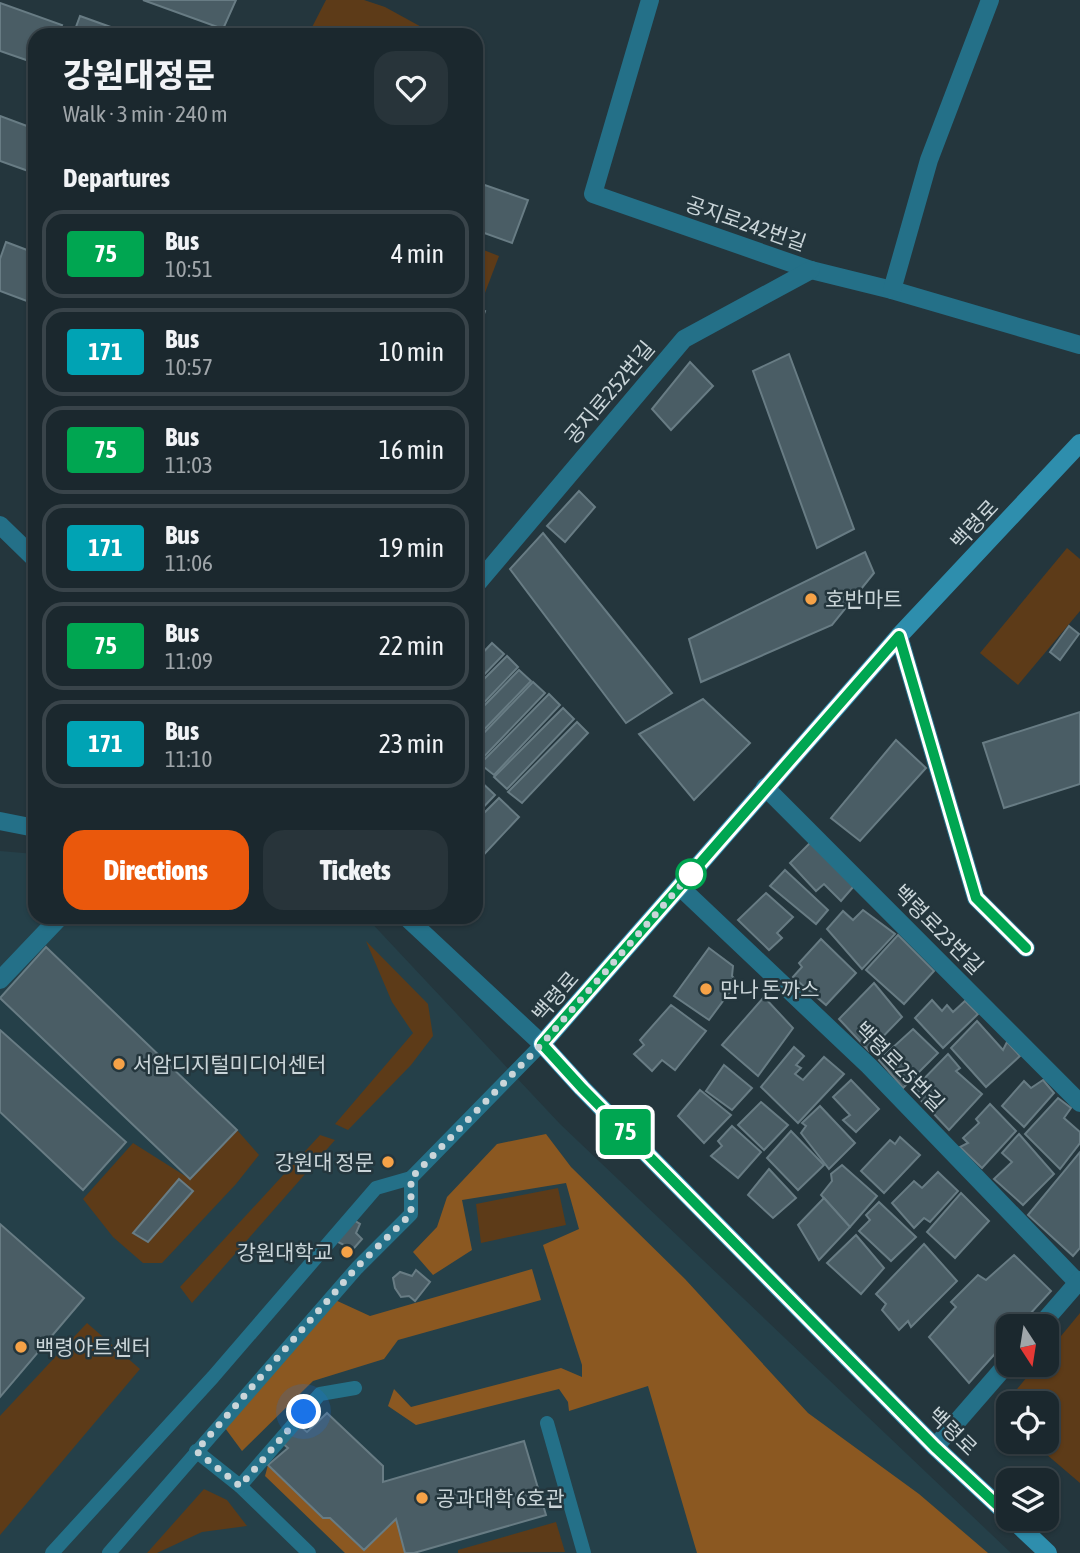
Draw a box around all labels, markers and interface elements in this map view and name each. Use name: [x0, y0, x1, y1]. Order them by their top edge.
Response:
button: heart: [374, 51, 448, 125]
text: 강원대정문: [63, 56, 215, 94]
text: Walk · 3 min · 240 m: [63, 101, 227, 127]
text: Departures: [63, 163, 170, 193]
street label: 공지로242번길: [682, 191, 810, 255]
text: Bus: [165, 226, 199, 256]
text: 4 min: [391, 239, 444, 269]
text: 75: [94, 240, 117, 267]
text: 10:51: [165, 256, 213, 282]
text: Bus: [165, 324, 199, 354]
street label: 공지로252번길: [559, 336, 659, 448]
text: 10 min: [379, 337, 444, 367]
text: 171: [89, 338, 122, 365]
text: 10:57: [165, 354, 213, 380]
text: Bus: [165, 422, 199, 452]
text: 16 min: [379, 435, 444, 465]
text: 75: [94, 436, 117, 463]
text: 11:03: [165, 452, 213, 478]
street label: 백령로: [945, 495, 1003, 553]
text: Bus: [165, 520, 199, 550]
text: 19 min: [379, 533, 444, 563]
text: 171: [89, 534, 122, 561]
text: 11:06: [165, 550, 213, 576]
place label: 호반마트: [825, 587, 902, 611]
marker: 호반마트: [803, 591, 819, 607]
text: Bus: [165, 618, 199, 648]
text: 22 min: [379, 631, 444, 661]
text: 75: [94, 632, 117, 659]
text: 11:09: [165, 648, 213, 674]
text: Bus: [165, 716, 199, 746]
text: 23 min: [379, 729, 444, 759]
text: 171: [89, 730, 122, 757]
text: 11:10: [165, 746, 212, 772]
button: Directions: [63, 830, 249, 910]
button: Tickets: [263, 830, 448, 910]
unlabelled marker: [676, 859, 706, 889]
street label: 백령로23번길: [889, 879, 989, 979]
street label: 백령로: [527, 966, 583, 1026]
place label: 만나 돈까스: [720, 977, 819, 1001]
marker: 만나 돈까스: [698, 981, 714, 997]
street label: 백령로25번길: [850, 1016, 950, 1116]
place label: 서암디지털미디어센터: [133, 1052, 326, 1076]
marker: 서암디지털미디어센터: [111, 1056, 127, 1072]
line badge: 75: [594, 1109, 656, 1155]
text: 75: [614, 1118, 636, 1145]
place label: 강원대 정문: [275, 1150, 374, 1174]
marker: 강원대 정문: [380, 1154, 396, 1170]
place label: 강원대학교: [236, 1240, 333, 1264]
marker: 강원대학교: [339, 1244, 355, 1260]
north arrow: [996, 1314, 1059, 1377]
map controls: [996, 1314, 1059, 1531]
place label: 백령아트센터: [35, 1335, 151, 1359]
marker: 백령아트센터: [13, 1339, 29, 1355]
button: locate: [996, 1391, 1059, 1454]
your location: [286, 1394, 321, 1429]
street label: 백령로: [924, 1402, 982, 1460]
button: layers: [996, 1468, 1059, 1531]
place label: 공과대학 6호관: [436, 1486, 565, 1510]
marker: 공과대학 6호관: [414, 1490, 430, 1506]

